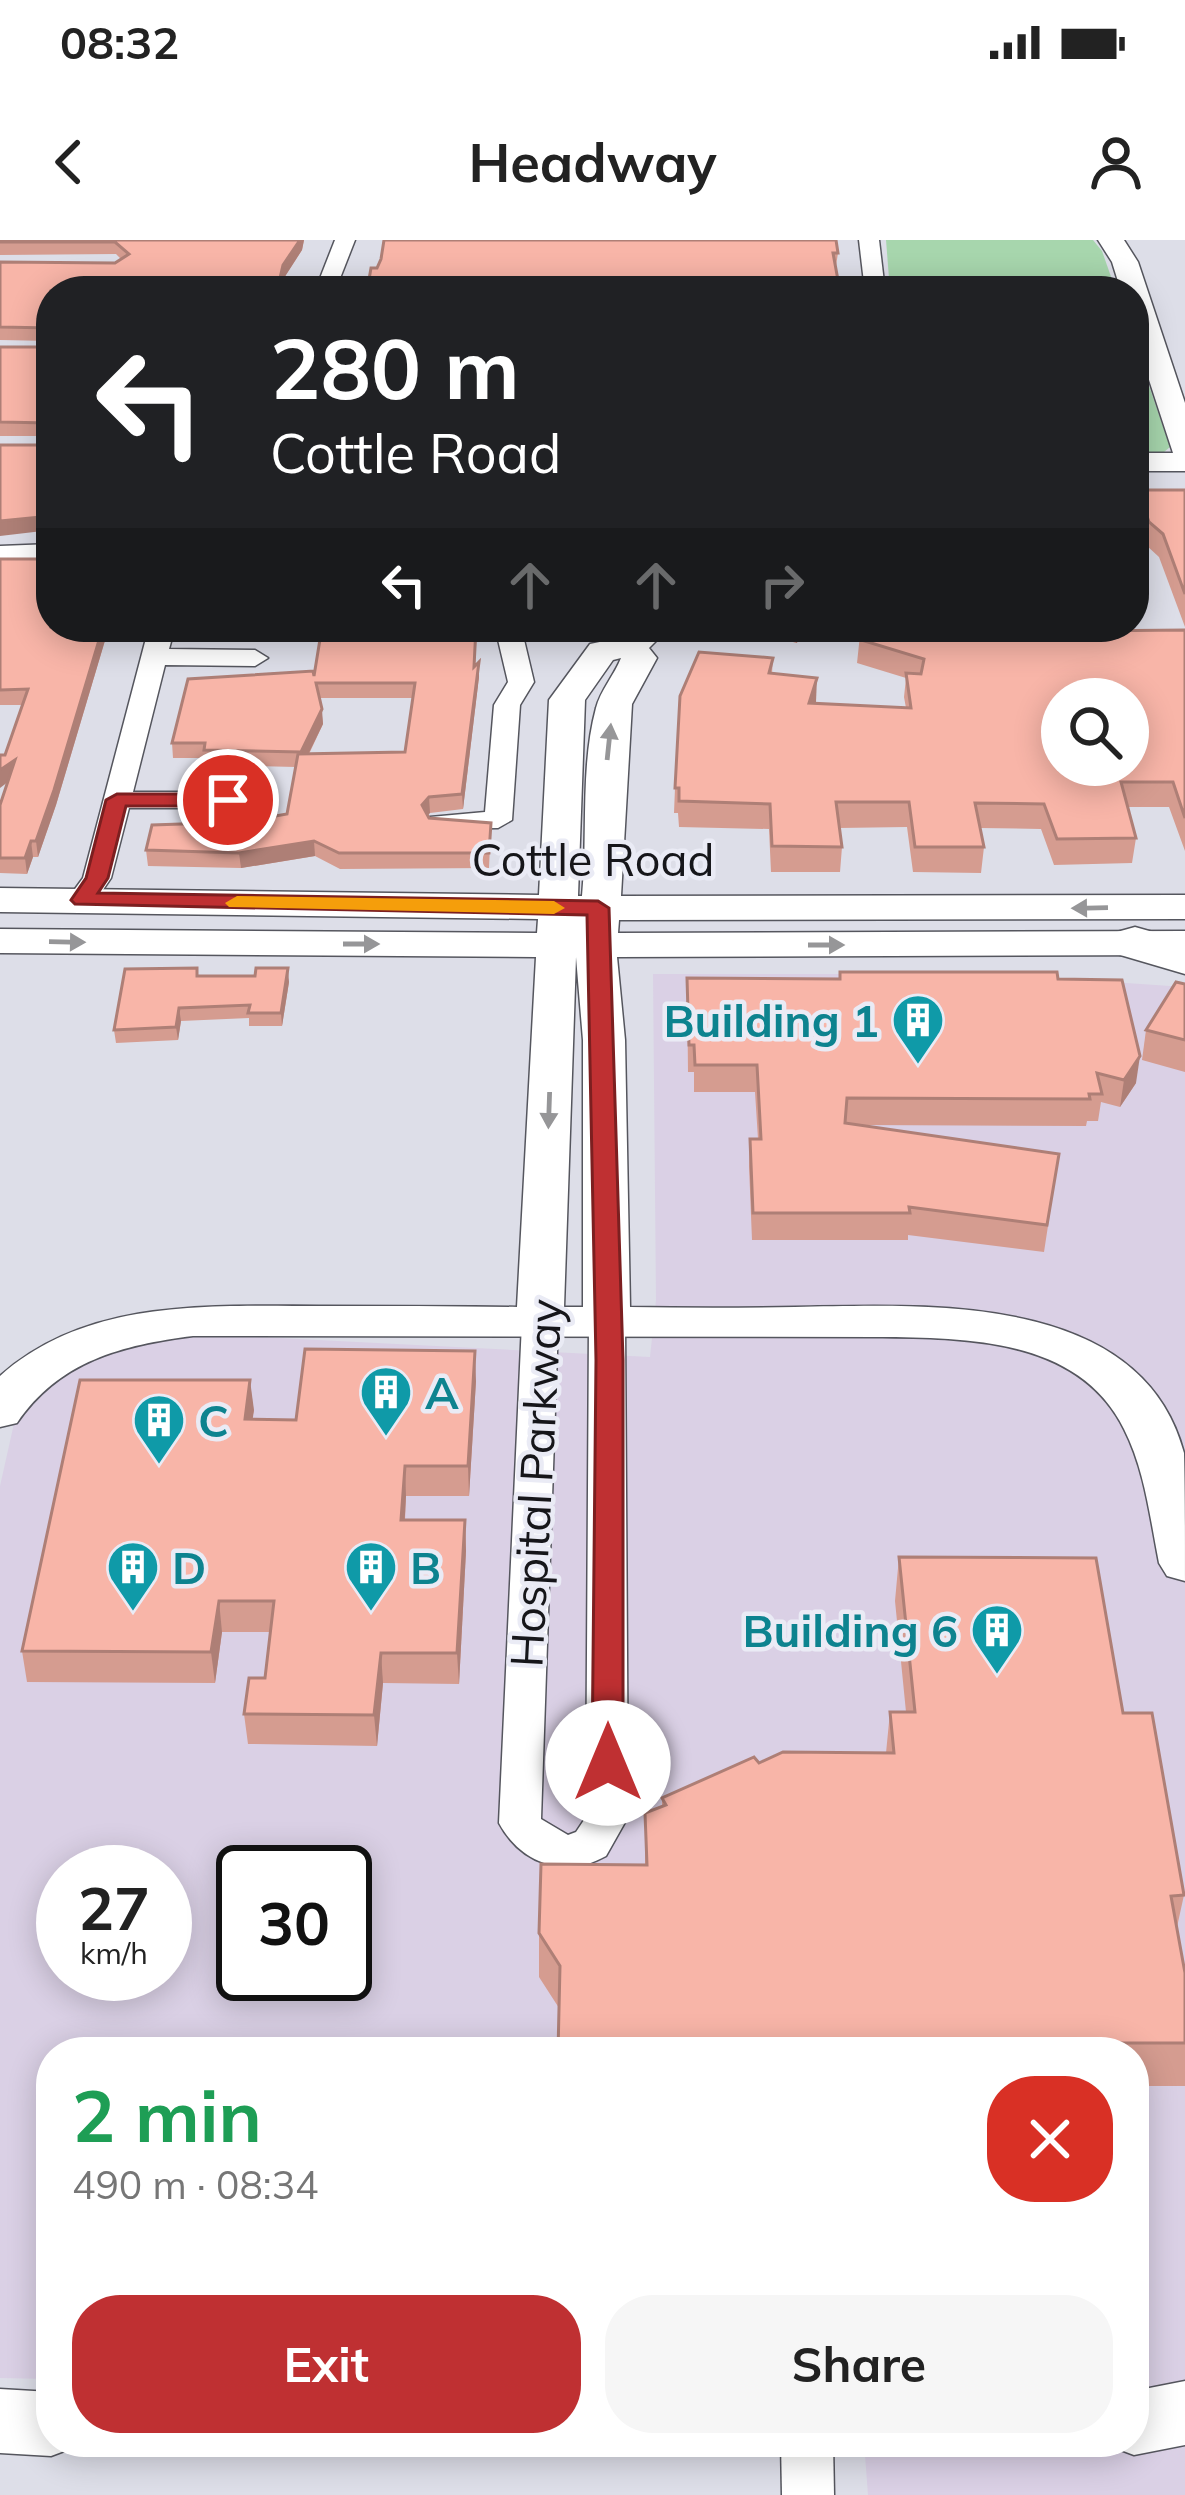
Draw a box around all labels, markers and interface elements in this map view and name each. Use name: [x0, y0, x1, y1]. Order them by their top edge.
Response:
text: 08:32: [60, 14, 179, 70]
text: Headway: [468, 128, 717, 196]
icon: back: [36, 129, 102, 195]
icon: person: [1083, 129, 1149, 195]
text: 280 m: [270, 315, 520, 420]
icon: left: [72, 324, 228, 480]
text: Cottle Road: [270, 419, 561, 487]
icon: left: [371, 552, 437, 618]
icon: ahead: [497, 552, 563, 618]
icon: ahead: [623, 552, 689, 618]
icon: right: [749, 552, 815, 618]
map controls: [1041, 678, 1149, 786]
button: search: [1041, 678, 1149, 786]
one-way arrow: [600, 723, 619, 760]
pin: [177, 749, 279, 851]
icon: arrive: [195, 767, 261, 833]
street label: Cottle Road: [472, 831, 714, 887]
one-way arrow: [1070, 898, 1108, 918]
one-way arrow: [49, 933, 87, 952]
one-way arrow: [343, 934, 381, 954]
one-way arrow: [808, 935, 846, 955]
place label: Building 1: [664, 992, 879, 1048]
building icon: Building 1: [890, 992, 946, 1066]
one-way arrow: [540, 1092, 559, 1130]
street label: Hospital Parkway: [497, 1297, 573, 1669]
building icon: A: [358, 1364, 414, 1438]
place label: A: [425, 1364, 459, 1420]
building icon: C: [131, 1392, 187, 1466]
place label: C: [198, 1392, 229, 1448]
building icon: D: [105, 1539, 161, 1613]
place label: D: [172, 1539, 206, 1595]
building icon: B: [343, 1539, 399, 1613]
place label: B: [410, 1539, 441, 1595]
place label: Building 6: [743, 1602, 958, 1658]
building icon: Building 6: [969, 1602, 1025, 1676]
position arrow: [545, 1700, 671, 1826]
speed limit sign: 30: [216, 1845, 372, 2001]
text: 27: [78, 1870, 150, 1945]
text: km/h: [80, 1934, 148, 1972]
text: 2 min: [72, 2070, 262, 2160]
button: close: [987, 2076, 1113, 2202]
text: 490 m · 08:34: [72, 2160, 318, 2209]
button: Exit: [72, 2295, 581, 2433]
button: Share: [605, 2295, 1113, 2433]

